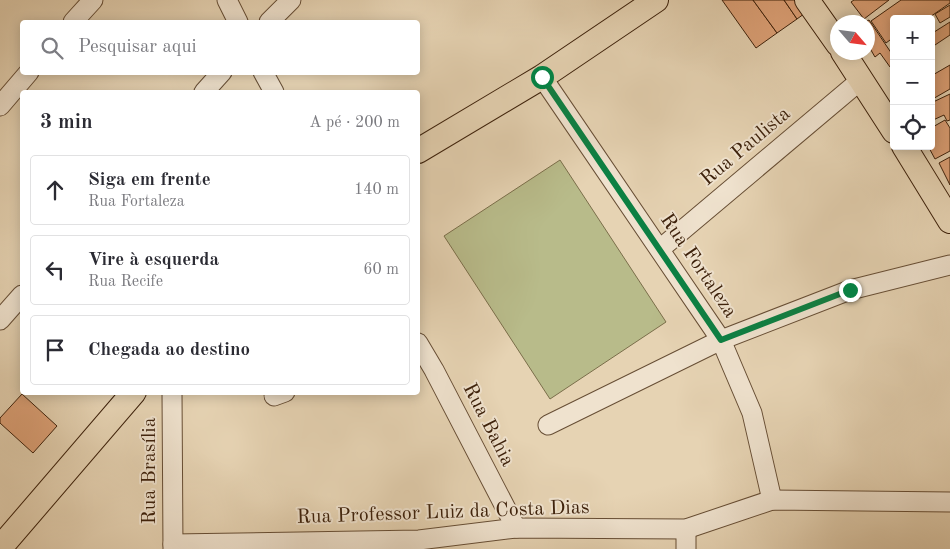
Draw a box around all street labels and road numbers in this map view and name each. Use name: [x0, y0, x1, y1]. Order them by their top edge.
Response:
street label: Rua Paulista: [697, 104, 795, 190]
street label: Rua Fortaleza: [656, 210, 740, 322]
street label: Rua Bahia: [459, 380, 517, 470]
street label: Rua Brasília: [140, 417, 160, 525]
street label: Rua Professor Luiz da Costa Dias: [296, 498, 590, 528]

